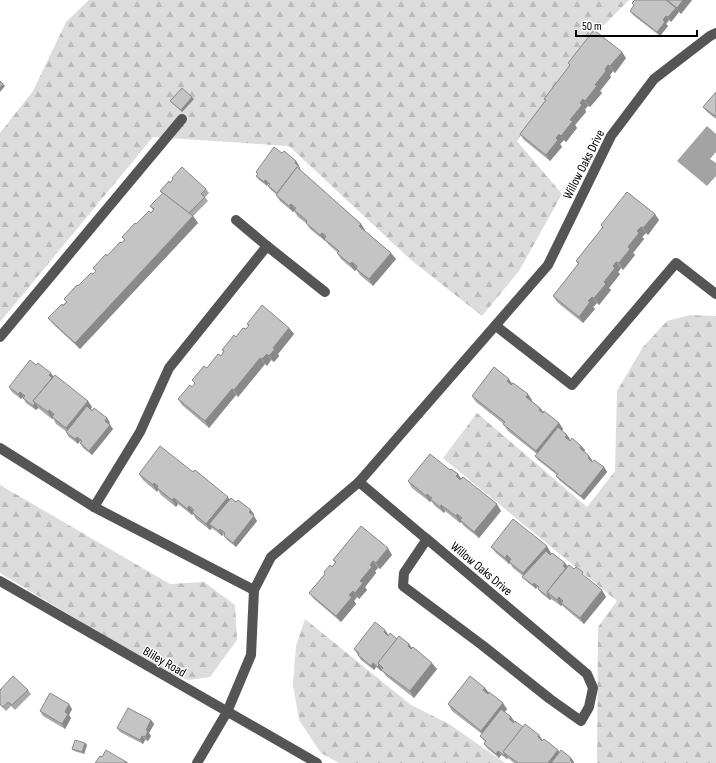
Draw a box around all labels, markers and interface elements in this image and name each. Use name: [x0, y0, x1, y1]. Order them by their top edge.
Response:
scale bar: [576, 12, 697, 38]
text: 50 m: [582, 19, 602, 34]
street label: Willow Oaks Drive: [560, 127, 608, 202]
street label: Willow Oaks Drive: [447, 538, 516, 599]
street label: Bliley Road: [140, 643, 189, 681]

